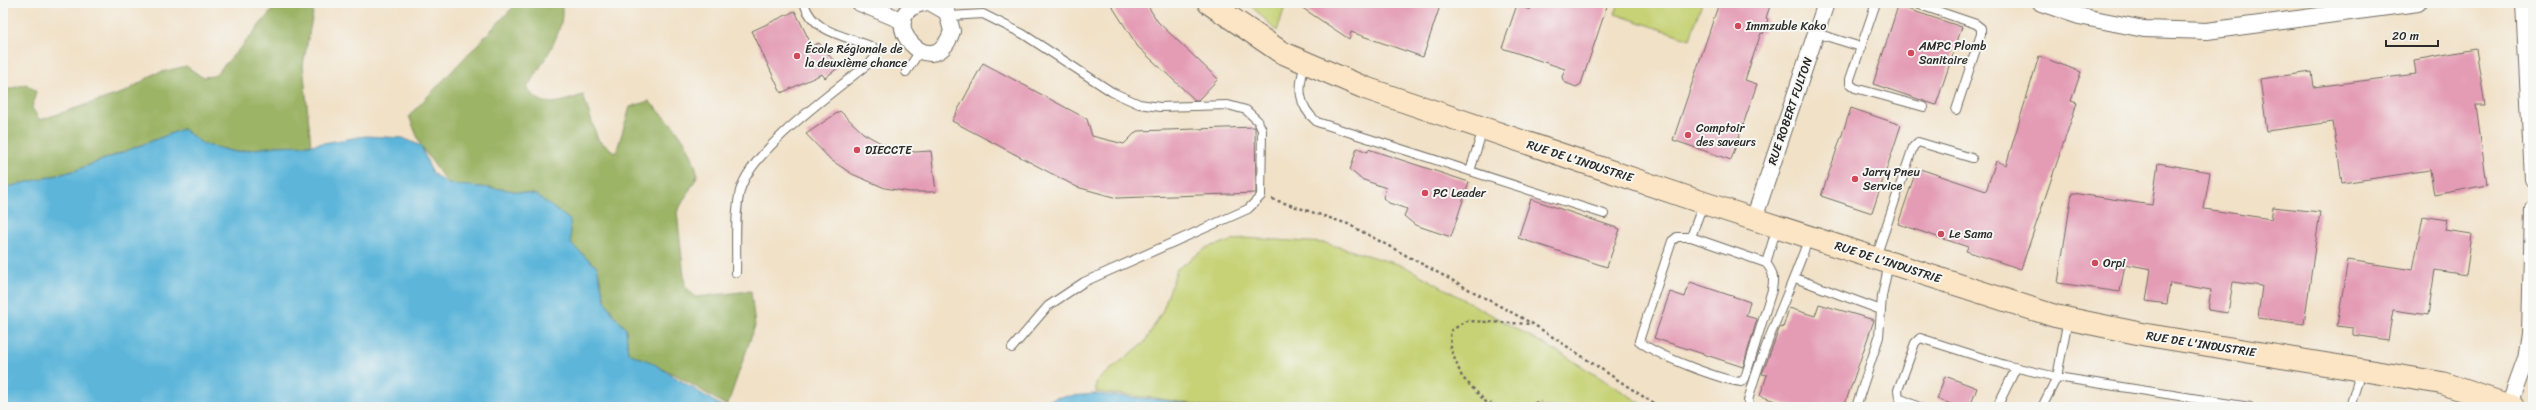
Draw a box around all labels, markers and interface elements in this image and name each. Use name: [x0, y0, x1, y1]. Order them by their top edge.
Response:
place label: Immzuble Kako: [1745, 15, 1826, 37]
marker: Immzuble Kako: [1733, 21, 1743, 31]
scale bar: [2386, 22, 2438, 48]
text: 20 m: [2392, 25, 2419, 47]
place label: AMPC Plomb Sanitaire: [1918, 35, 1987, 71]
place label: École Régionale de la deuxième chance: [805, 38, 908, 74]
marker: AMPC Plomb Sanitaire: [1906, 48, 1916, 58]
marker: École Régionale de la deuxième chance: [792, 51, 802, 61]
street label: RUE ROBERT FULTON: [1761, 53, 1819, 168]
place label: Comptoir des saveurs: [1696, 117, 1756, 153]
marker: Comptoir des saveurs: [1683, 130, 1693, 140]
street label: RUE DE L'INDUSTRIE: [1524, 133, 1637, 189]
place label: DIECCTE: [865, 139, 913, 161]
marker: DIECCTE: [852, 145, 862, 155]
place label: Jarry Pneu Service: [1862, 161, 1920, 197]
marker: Jarry Pneu Service: [1850, 174, 1860, 184]
place label: PC Leader: [1433, 182, 1487, 204]
marker: PC Leader: [1420, 188, 1430, 198]
place label: Le Sama: [1949, 223, 1993, 245]
marker: Le Sama: [1936, 229, 1946, 239]
street label: RUE DE L'INDUSTRIE: [1832, 234, 1945, 290]
place label: Orpi: [2103, 252, 2126, 274]
marker: Orpi: [2090, 258, 2100, 268]
street label: RUE DE L'INDUSTRIE: [2145, 324, 2259, 364]

